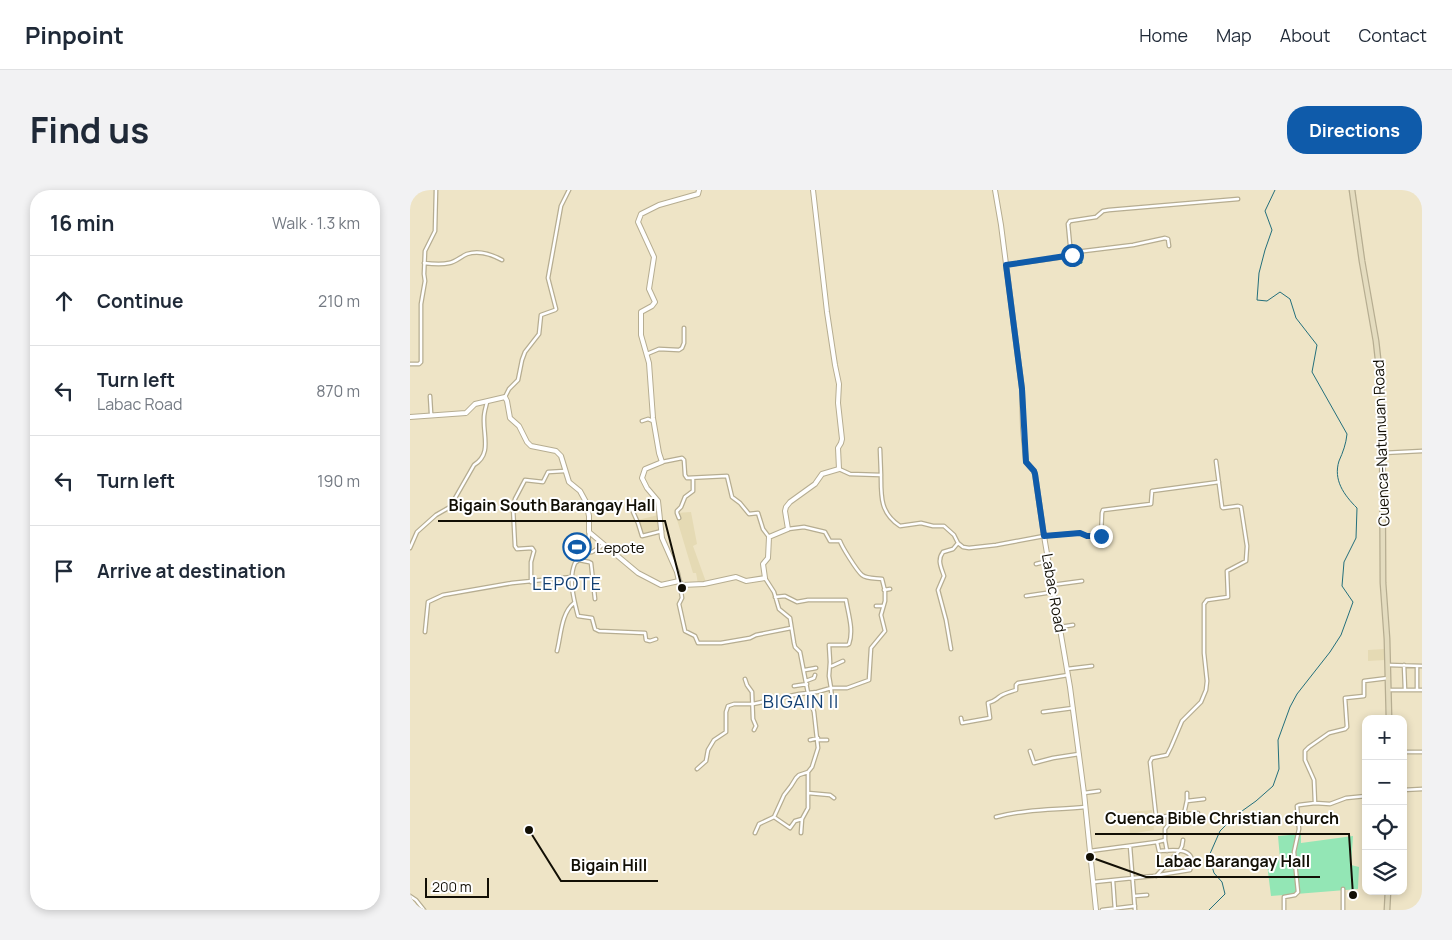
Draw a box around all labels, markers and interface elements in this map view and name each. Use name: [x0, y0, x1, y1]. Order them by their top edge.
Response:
text: Pinpoint: [25, 18, 124, 51]
text: Home: [1139, 23, 1188, 47]
text: Map: [1216, 23, 1252, 47]
text: About: [1280, 23, 1330, 47]
text: Contact: [1358, 23, 1427, 47]
text: Find us: [30, 106, 149, 154]
button: Directions: [1287, 106, 1422, 154]
text: 16 min: [50, 209, 114, 237]
text: Walk · 1.3 km: [272, 212, 360, 234]
route start: [1061, 244, 1084, 267]
icon: ahead: [50, 287, 78, 315]
text: Continue: [97, 288, 183, 314]
text: 210 m: [318, 290, 360, 312]
street label: Cuenca-Natunuan Road: [1368, 359, 1394, 527]
text: Turn left: [97, 367, 175, 393]
icon: left: [50, 377, 78, 405]
text: 870 m: [316, 380, 360, 402]
text: Labac Road: [97, 393, 182, 415]
icon: left: [50, 467, 78, 495]
text: Turn left: [97, 468, 175, 494]
text: 190 m: [317, 470, 360, 492]
callout: Bigain South Barangay Hall: [438, 490, 665, 521]
text: Bigain South Barangay Hall: [448, 494, 656, 516]
route end: [1090, 525, 1113, 548]
sports icon: Lepote: [562, 532, 592, 562]
place label: Lepote: [596, 537, 645, 558]
street label: Labac Road: [1037, 552, 1071, 634]
icon: arrive: [50, 557, 78, 585]
text: Arrive at destination: [97, 558, 286, 584]
district label: LEPOTE: [532, 571, 602, 595]
district label: BIGAIN II: [763, 689, 839, 713]
map controls: [1362, 715, 1407, 895]
button: +: [1362, 715, 1407, 760]
button: −: [1362, 760, 1407, 805]
callout: Cuenca Bible Christian church: [1095, 803, 1349, 834]
button: locate: [1362, 805, 1407, 850]
text: Cuenca Bible Christian church: [1105, 807, 1339, 829]
callout: Labac Barangay Hall: [1146, 846, 1320, 877]
callout: Bigain Hill: [561, 850, 658, 881]
text: Labac Barangay Hall: [1156, 850, 1310, 872]
button: layers: [1362, 850, 1407, 895]
text: Bigain Hill: [571, 854, 647, 876]
scale bar: [425, 875, 489, 898]
text: 200 m: [432, 877, 472, 896]

